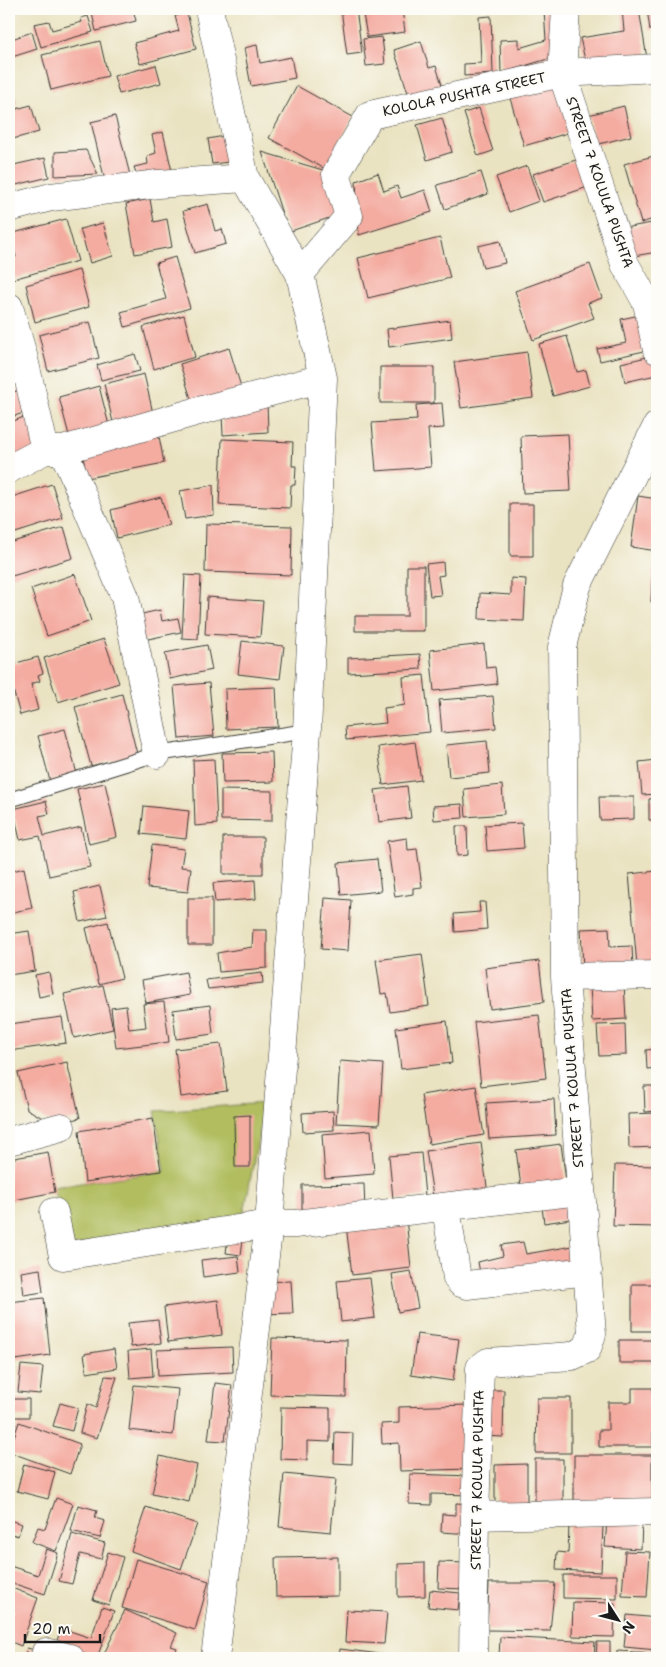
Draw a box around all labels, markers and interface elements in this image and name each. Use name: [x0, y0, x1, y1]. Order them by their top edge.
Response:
street label: KOLOLA PUSHTA STREET: [381, 68, 548, 120]
street label: STREET 7 KOLULA PUSHTA: [562, 94, 638, 270]
street label: STREET 7 KOLULA PUSHTA: [557, 988, 587, 1168]
street label: STREET 7 KOLULA PUSHTA: [466, 1390, 488, 1570]
north arrow: [594, 1594, 644, 1644]
scale bar: [25, 1612, 100, 1644]
text: N: [618, 1618, 639, 1637]
text: 20 m: [32, 1619, 71, 1639]

